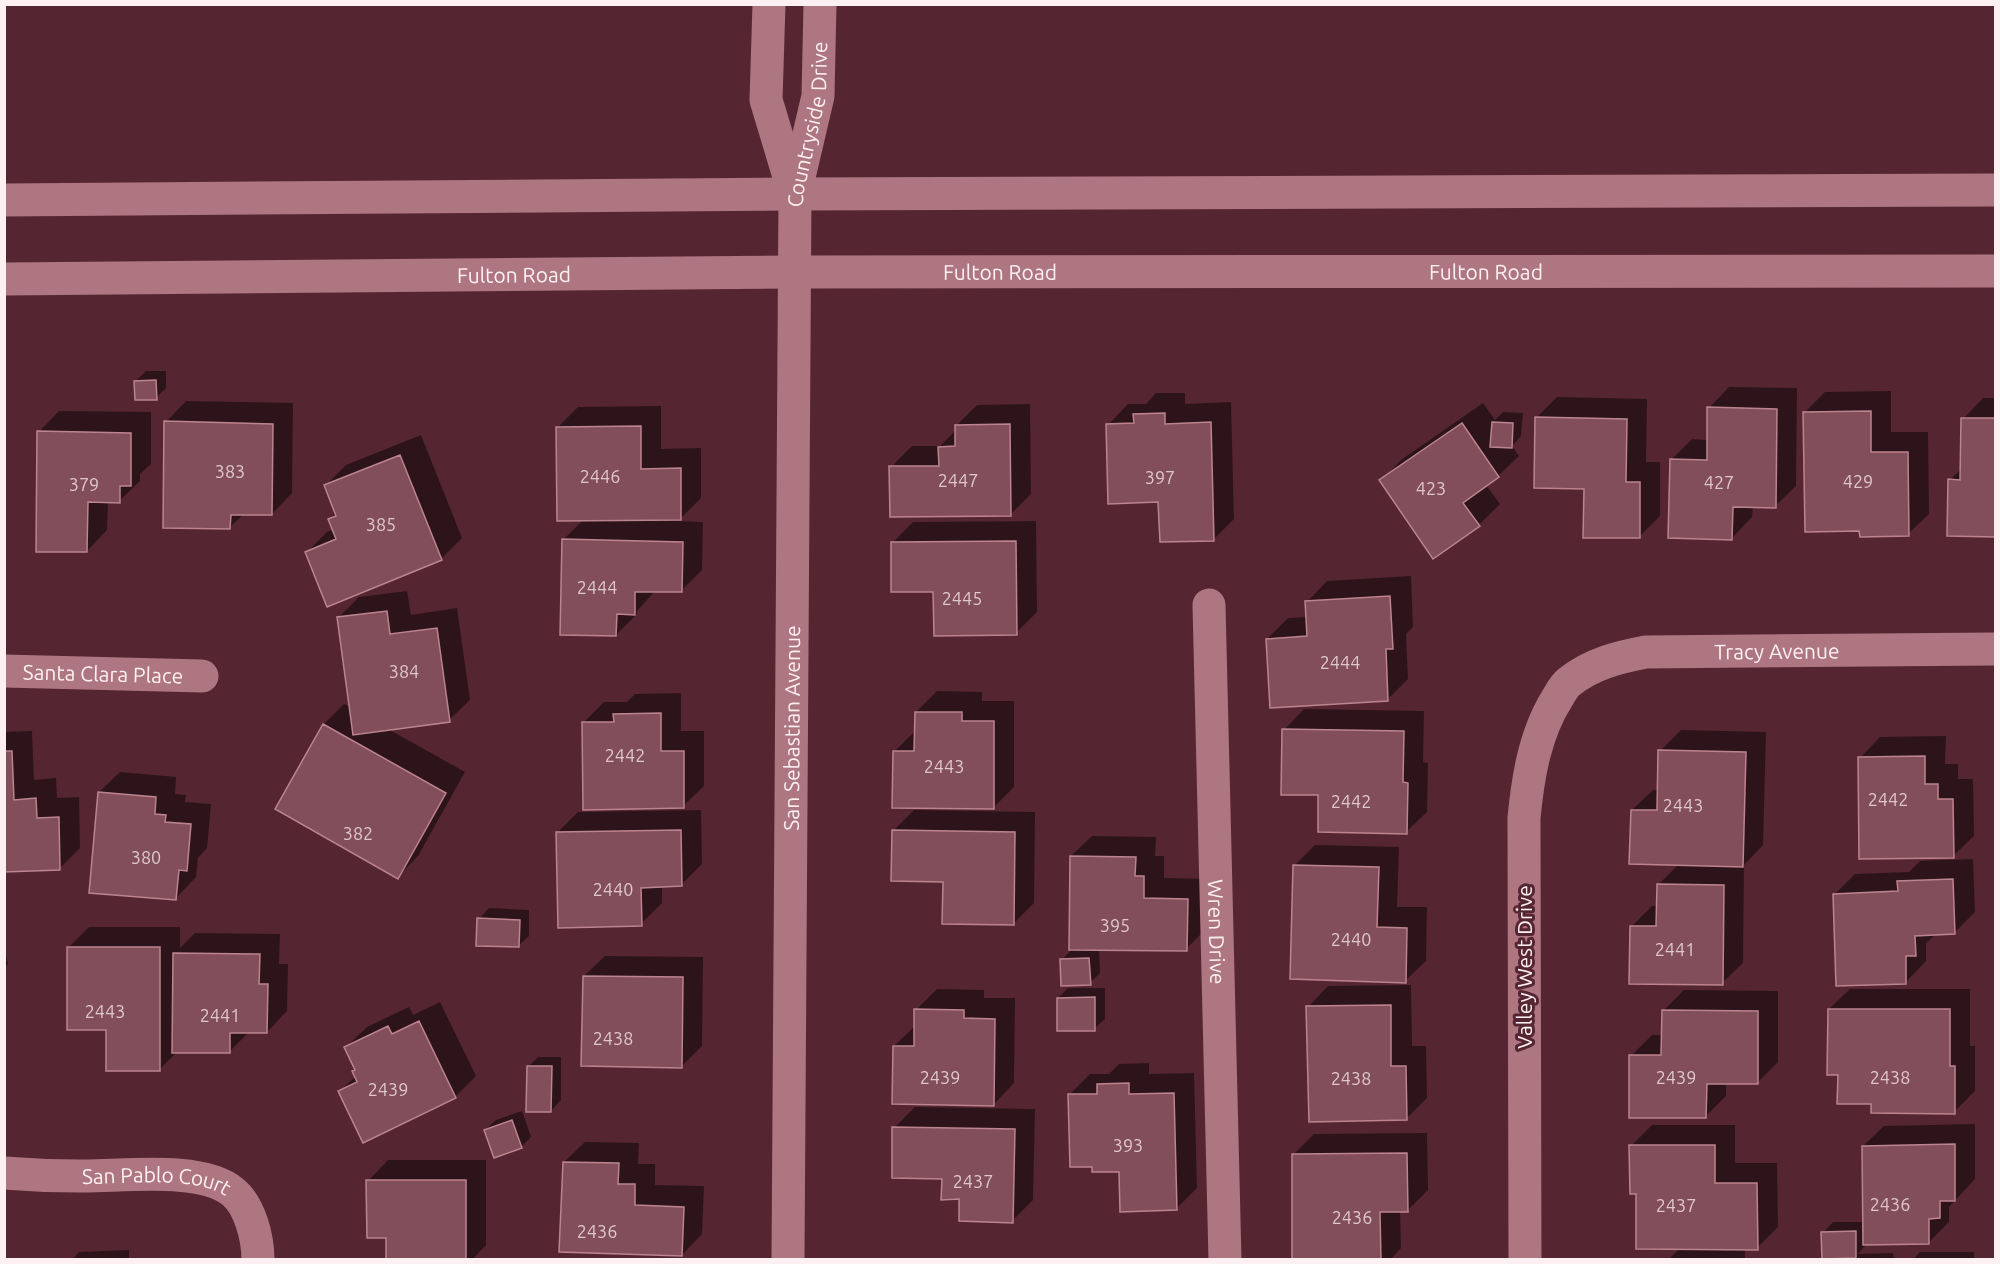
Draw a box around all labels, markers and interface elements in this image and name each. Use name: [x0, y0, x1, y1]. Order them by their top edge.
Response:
street label: Countryside Drive: [783, 41, 831, 207]
street label: Fulton Road: [1429, 259, 1543, 283]
street label: Fulton Road: [943, 260, 1057, 284]
street label: Fulton Road: [457, 262, 571, 287]
house number: 383: [215, 461, 245, 481]
house number: 2446: [580, 466, 620, 486]
house number: 397: [1145, 467, 1175, 487]
house number: 2447: [938, 470, 978, 490]
house number: 429: [1843, 471, 1873, 491]
house number: 427: [1704, 472, 1734, 492]
house number: 379: [69, 474, 99, 494]
house number: 423: [1416, 478, 1446, 498]
house number: 385: [366, 514, 396, 534]
house number: 2444: [577, 577, 617, 597]
house number: 2445: [942, 588, 982, 608]
street label: San Sebastian Avenue: [779, 625, 804, 831]
street label: Tracy Avenue: [1714, 638, 1840, 663]
house number: 2444: [1320, 652, 1360, 672]
street label: Santa Clara Place: [22, 659, 184, 688]
house number: 384: [389, 661, 419, 681]
house number: 2442: [605, 745, 645, 765]
house number: 2443: [924, 756, 964, 776]
house number: 2442: [1868, 789, 1908, 809]
house number: 2442: [1331, 791, 1371, 811]
house number: 2443: [1663, 795, 1703, 815]
house number: 382: [343, 823, 373, 843]
house number: 380: [131, 847, 161, 867]
house number: 2440: [593, 879, 633, 899]
street label: Wren Drive: [1204, 879, 1230, 985]
street label: Valley West Drive: [1512, 885, 1536, 1049]
house number: 395: [1100, 915, 1130, 935]
house number: 2440: [1331, 929, 1371, 949]
house number: 2441: [1655, 939, 1695, 959]
house number: 2443: [85, 1001, 125, 1021]
house number: 2441: [200, 1005, 240, 1025]
house number: 2438: [593, 1028, 633, 1048]
house number: 2439: [920, 1067, 960, 1087]
house number: 2439: [1656, 1067, 1696, 1087]
house number: 2438: [1870, 1067, 1910, 1087]
house number: 2438: [1331, 1068, 1371, 1088]
house number: 2439: [368, 1079, 408, 1099]
house number: 393: [1113, 1135, 1143, 1155]
street label: San Pablo Court: [82, 1162, 236, 1200]
house number: 2437: [953, 1171, 993, 1191]
house number: 2436: [1870, 1194, 1910, 1214]
house number: 2437: [1656, 1195, 1696, 1215]
house number: 2436: [1332, 1207, 1372, 1227]
house number: 2436: [577, 1221, 617, 1241]

